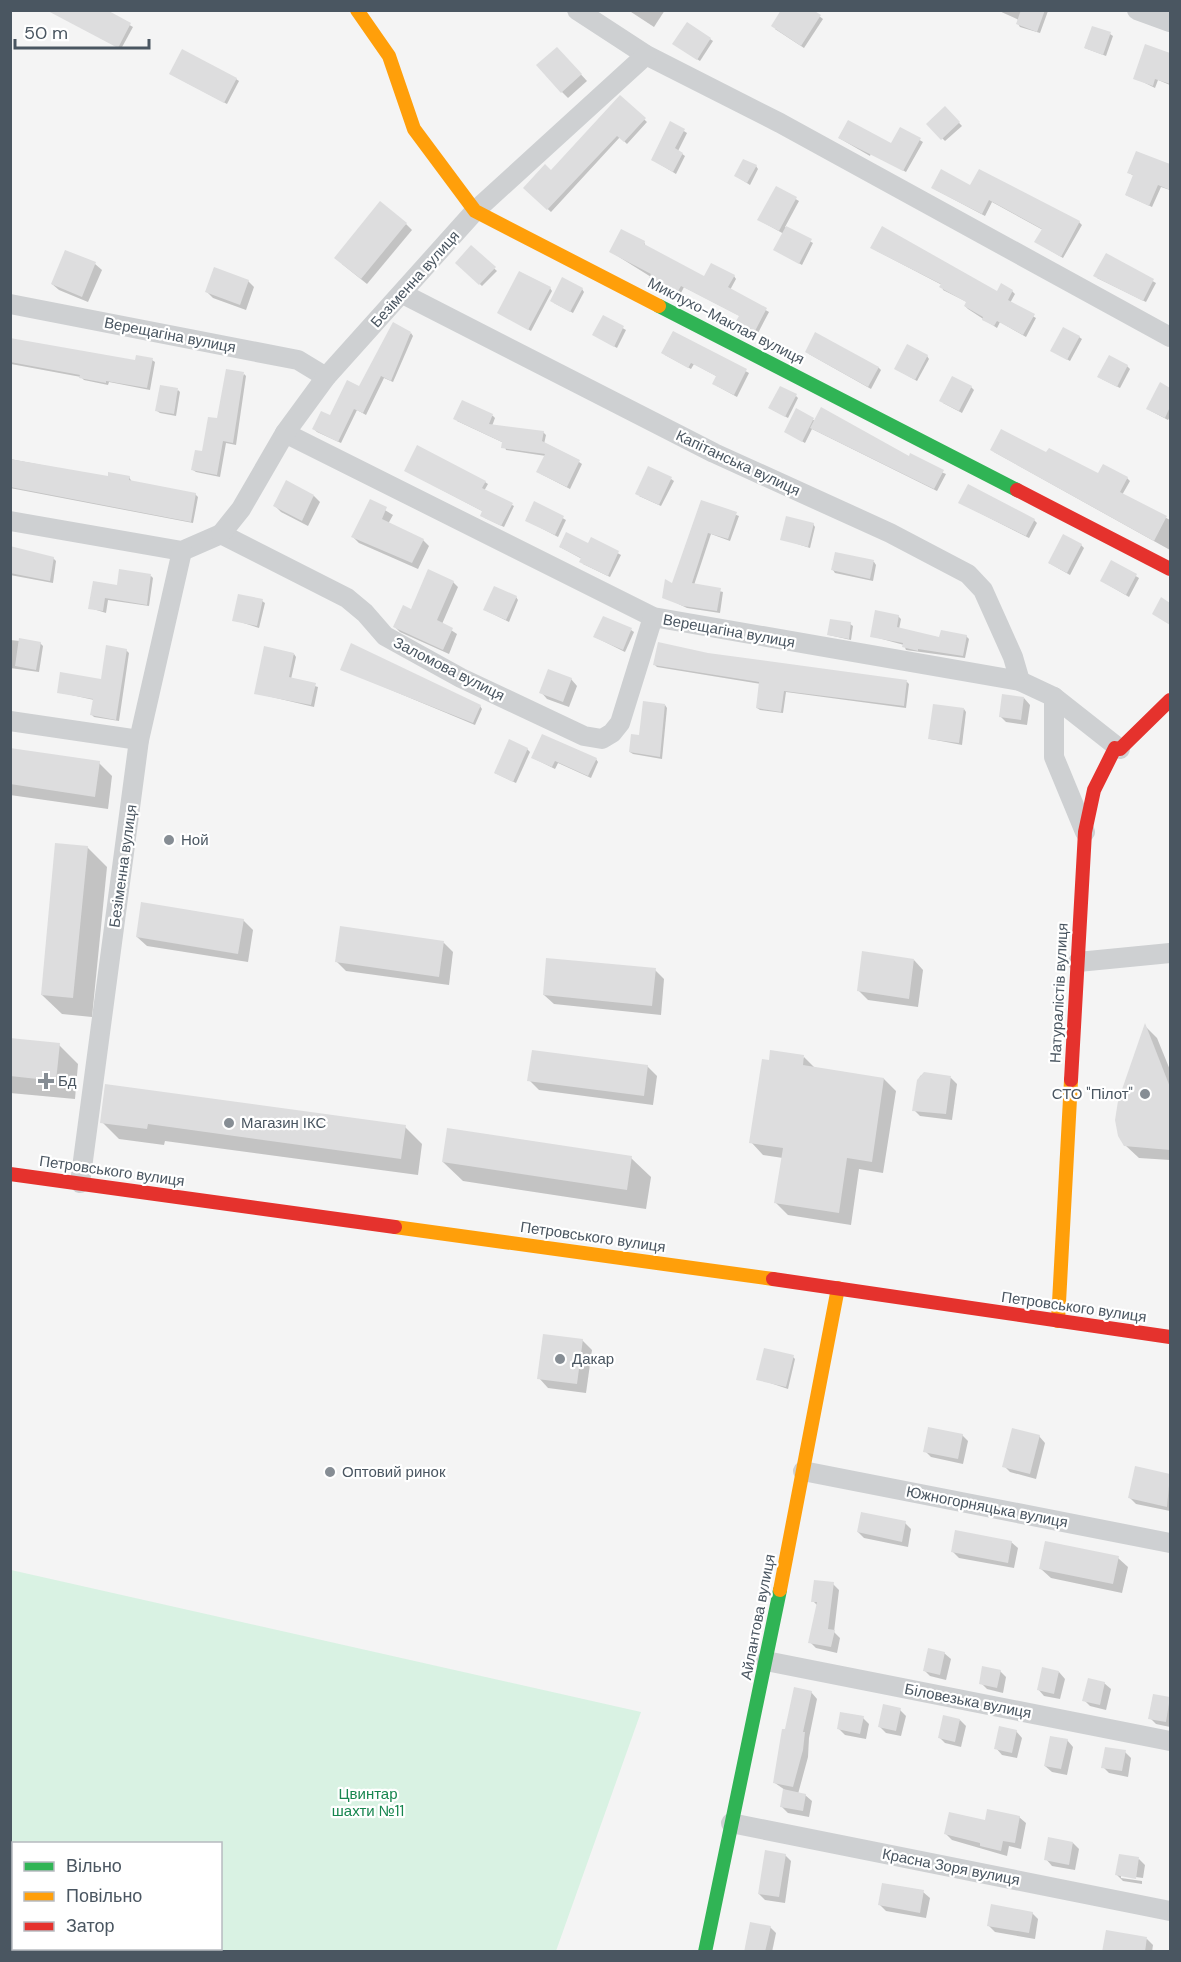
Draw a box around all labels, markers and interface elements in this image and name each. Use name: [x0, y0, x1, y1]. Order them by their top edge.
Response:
scale bar: [15, 12, 148, 50]
text: 50 m: [24, 21, 68, 45]
street label: Безіменна вулиця: [366, 226, 464, 332]
street label: Миклухо-Маклая вулиця: [644, 273, 808, 369]
street label: Верещагіна вулиця: [102, 312, 238, 358]
street label: Капітанська вулиця: [673, 425, 803, 501]
street label: Верещагіна вулиця: [661, 610, 797, 652]
street label: Заломова вулиця: [390, 632, 508, 706]
street label: Безіменна вулиця: [104, 803, 142, 929]
place label: Ной: [181, 830, 209, 850]
marker: Ной: [162, 833, 176, 847]
street label: Натуралістів вулиця: [1045, 922, 1073, 1064]
place label: Бд: [58, 1071, 77, 1091]
marker: Бд: [39, 1074, 53, 1088]
place label: СТО "Пілот": [1052, 1084, 1133, 1104]
marker: СТО "Пілот": [1138, 1087, 1152, 1101]
place label: Магазин ІКС: [241, 1113, 327, 1133]
marker: Магазин ІКС: [222, 1116, 236, 1130]
street label: Петровського вулиця: [38, 1151, 186, 1191]
street label: Петровського вулиця: [519, 1217, 667, 1257]
street label: Петровського вулиця: [1000, 1287, 1148, 1327]
place label: Дакар: [572, 1349, 614, 1369]
marker: Дакар: [553, 1352, 567, 1366]
place label: Оптовий ринок: [342, 1462, 446, 1482]
marker: Оптовий ринок: [323, 1465, 337, 1479]
street label: Южногорняцька вулиця: [904, 1482, 1070, 1532]
street label: Айлантова вулиця: [736, 1552, 780, 1682]
street label: Біловезька вулиця: [903, 1679, 1033, 1723]
park label: Цвинтар шахти №11: [332, 1784, 404, 1821]
legend: [12, 1842, 222, 1950]
street label: Красна Зоря вулиця: [880, 1844, 1022, 1890]
text: Вільно: [66, 1854, 122, 1878]
text: Повільно: [66, 1884, 142, 1908]
text: Затор: [66, 1914, 115, 1938]

